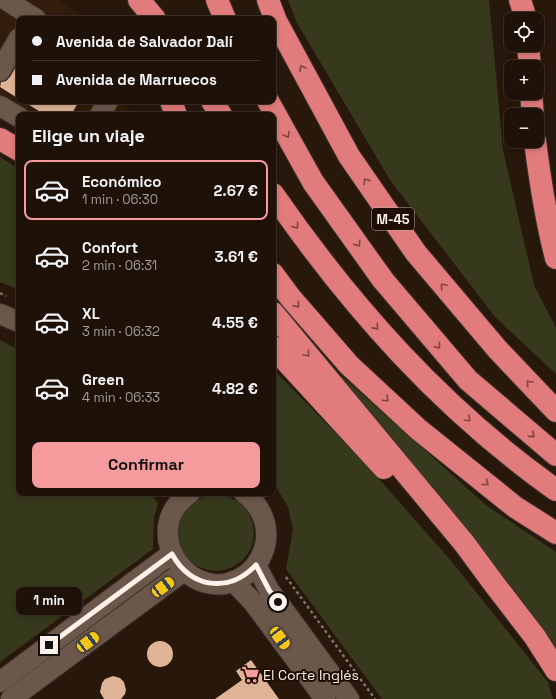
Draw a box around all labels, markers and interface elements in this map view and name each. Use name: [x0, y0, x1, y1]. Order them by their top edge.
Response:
map controls: [504, 12, 544, 148]
button: locate: [504, 12, 544, 52]
text: Avenida de Salvador Dalí: [56, 32, 233, 51]
button: +: [504, 60, 544, 100]
one-way arrow: [299, 65, 306, 73]
text: Avenida de Marruecos: [56, 70, 217, 89]
button: −: [504, 108, 544, 148]
text: Elige un viaje: [32, 124, 145, 147]
one-way arrow: [283, 131, 290, 138]
icon: car: [34, 172, 70, 208]
text: Económico: [82, 172, 161, 191]
one-way arrow: [363, 178, 371, 185]
text: 2.67 €: [213, 181, 258, 200]
text: 1 min · 06:30: [82, 191, 158, 208]
road number: M-45: [372, 208, 414, 230]
one-way arrow: [291, 221, 298, 228]
icon: car: [34, 238, 70, 274]
text: Confort: [82, 238, 138, 257]
one-way arrow: [353, 240, 360, 247]
text: 3.61 €: [215, 247, 258, 266]
text: 2 min · 06:31: [82, 257, 157, 274]
one-way arrow: [441, 283, 448, 290]
one-way arrow: [292, 300, 299, 308]
icon: car: [34, 304, 70, 340]
text: XL: [82, 304, 100, 323]
text: 4.55 €: [212, 313, 258, 332]
text: 3 min · 06:32: [82, 323, 160, 340]
one-way arrow: [372, 323, 379, 330]
one-way arrow: [434, 341, 441, 349]
one-way arrow: [302, 349, 309, 356]
icon: car: [34, 370, 70, 406]
text: Green: [82, 370, 124, 389]
text: 4.82 €: [212, 379, 258, 398]
one-way arrow: [526, 380, 534, 388]
text: 4 min · 06:33: [82, 389, 160, 406]
one-way arrow: [381, 395, 389, 402]
one-way arrow: [463, 415, 471, 422]
one-way arrow: [528, 431, 535, 438]
button: Confirmar: [32, 442, 260, 488]
one-way arrow: [481, 478, 488, 485]
car: [150, 575, 176, 599]
callout: 1 min: [16, 587, 82, 615]
text: 1 min: [33, 592, 65, 609]
route start: [269, 593, 287, 611]
car: [268, 625, 292, 651]
car: [75, 630, 101, 654]
route end: [40, 636, 58, 654]
supermarket icon: El Corte Inglés: [240, 665, 260, 685]
place label: El Corte Inglés: [263, 666, 359, 684]

